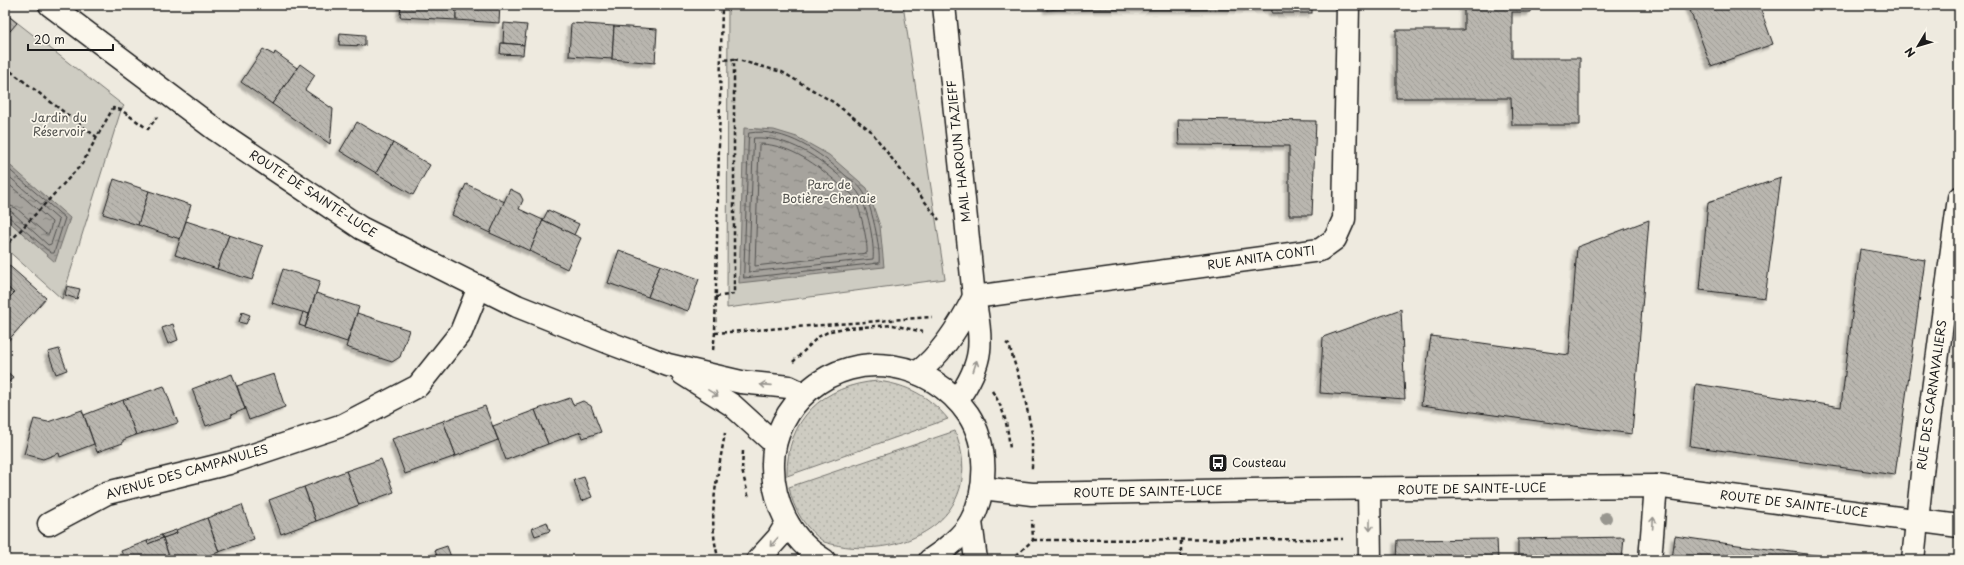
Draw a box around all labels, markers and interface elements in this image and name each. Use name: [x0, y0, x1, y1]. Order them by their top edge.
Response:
scale bar: [28, 26, 113, 52]
north arrow: [1898, 26, 1938, 66]
text: 20 m: [34, 30, 65, 48]
text: N: [1900, 44, 1919, 61]
street label: MAIL HAROUN TAZIEFF: [942, 79, 974, 223]
park label: Jardin du Réservoir: [31, 108, 87, 140]
street label: ROUTE DE SAINTE-LUCE: [246, 145, 381, 241]
park label: Parc de Botière-Chenaie: [782, 175, 876, 207]
street label: RUE ANITA CONTI: [1206, 241, 1316, 273]
street label: RUE DES CARNAVALIERS: [1912, 319, 1950, 471]
one-way arrow: [972, 359, 979, 372]
one-way arrow: [760, 382, 773, 389]
one-way arrow: [707, 389, 718, 397]
street label: AVENUE DES CAMPANULES: [103, 439, 270, 503]
bus stop icon: Cousteau: [1207, 452, 1229, 474]
place label: Cousteau: [1232, 453, 1286, 471]
street label: ROUTE DE SAINTE-LUCE: [1397, 478, 1547, 498]
street label: ROUTE DE SAINTE-LUCE: [1073, 481, 1223, 501]
street label: ROUTE DE SAINTE-LUCE: [1719, 485, 1869, 521]
one-way arrow: [1649, 517, 1656, 530]
one-way arrow: [1366, 518, 1374, 531]
one-way arrow: [769, 537, 778, 548]

